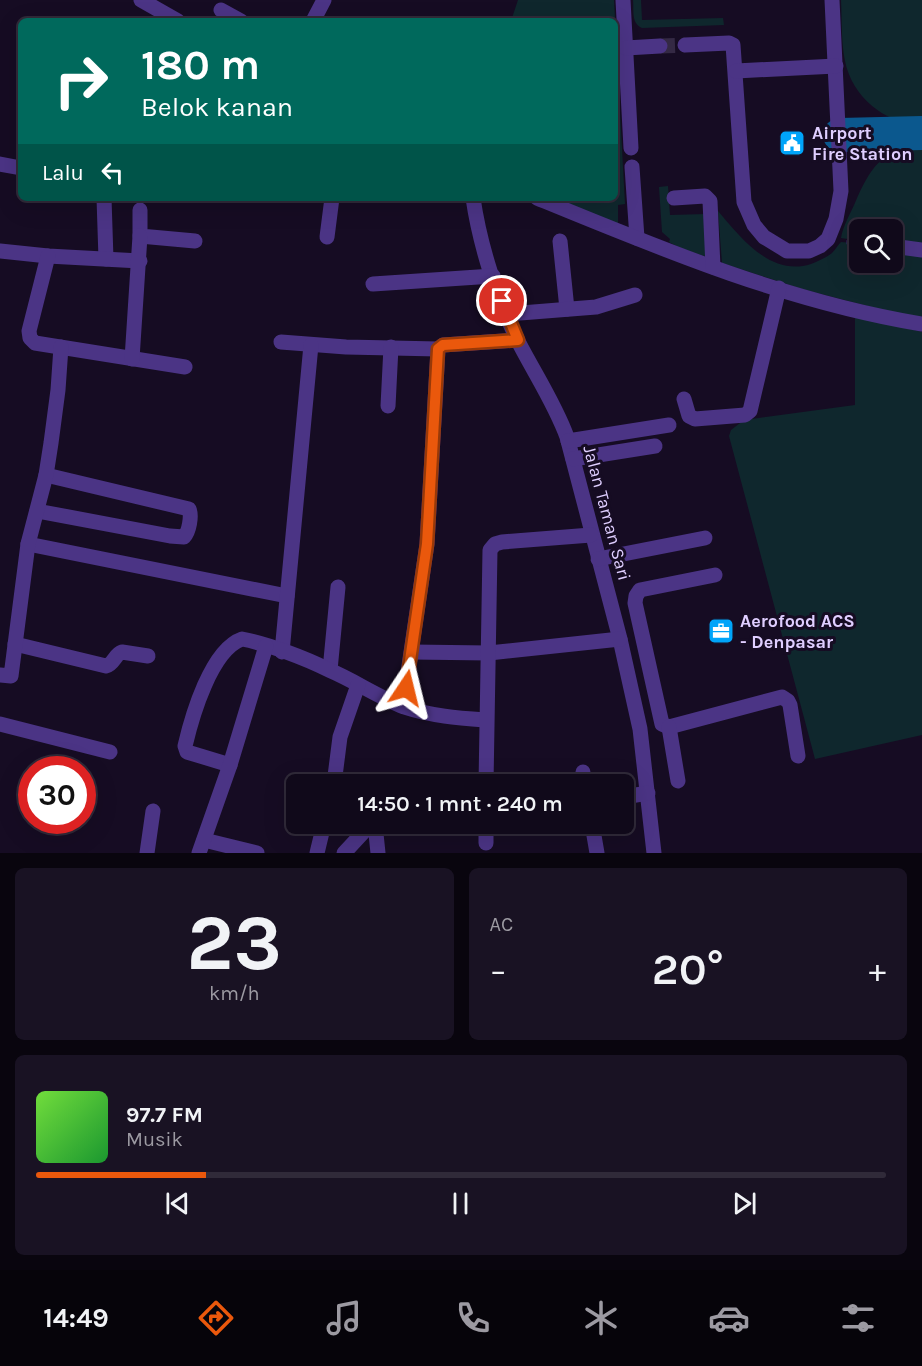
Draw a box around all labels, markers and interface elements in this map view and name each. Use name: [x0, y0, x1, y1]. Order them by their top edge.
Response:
text: 180 m: [141, 40, 260, 90]
icon: right: [42, 42, 120, 120]
text: Belok kanan: [141, 91, 293, 123]
place label: Airport Fire Station: [812, 122, 912, 165]
public building icon: Airport Fire Station: [777, 128, 807, 158]
icon: left: [96, 156, 129, 189]
text: Lalu: [42, 160, 84, 186]
map controls: [849, 219, 903, 273]
button: search: [849, 219, 903, 273]
pin: [476, 275, 527, 326]
icon: arrive: [485, 284, 518, 317]
street label: Jalan Taman Sari: [578, 443, 636, 583]
place label: Aerofood ACS - Denpasar: [740, 610, 855, 653]
office icon: Aerofood ACS - Denpasar: [706, 616, 736, 646]
position arrow: [374, 656, 438, 720]
speed limit sign: 30: [18, 756, 96, 834]
text: 14:50 · 1 mnt · 240 m: [357, 791, 563, 817]
text: 23: [186, 897, 282, 989]
text: AC: [490, 913, 513, 936]
text: 20°: [652, 943, 724, 995]
text: −: [490, 951, 507, 989]
text: +: [869, 951, 886, 989]
text: km/h: [209, 982, 260, 1005]
text: 97.7 FM: [126, 1102, 203, 1128]
text: Musik: [126, 1128, 183, 1151]
icon: previous: [161, 1187, 194, 1220]
icon: pause: [444, 1187, 477, 1220]
icon: next: [728, 1187, 761, 1220]
icon: directions: [195, 1297, 237, 1339]
icon: music: [323, 1297, 365, 1339]
icon: phone: [452, 1297, 494, 1339]
icon: climate: [580, 1297, 622, 1339]
icon: car: [708, 1297, 750, 1339]
icon: filters: [837, 1297, 879, 1339]
text: 14:49: [43, 1302, 109, 1334]

